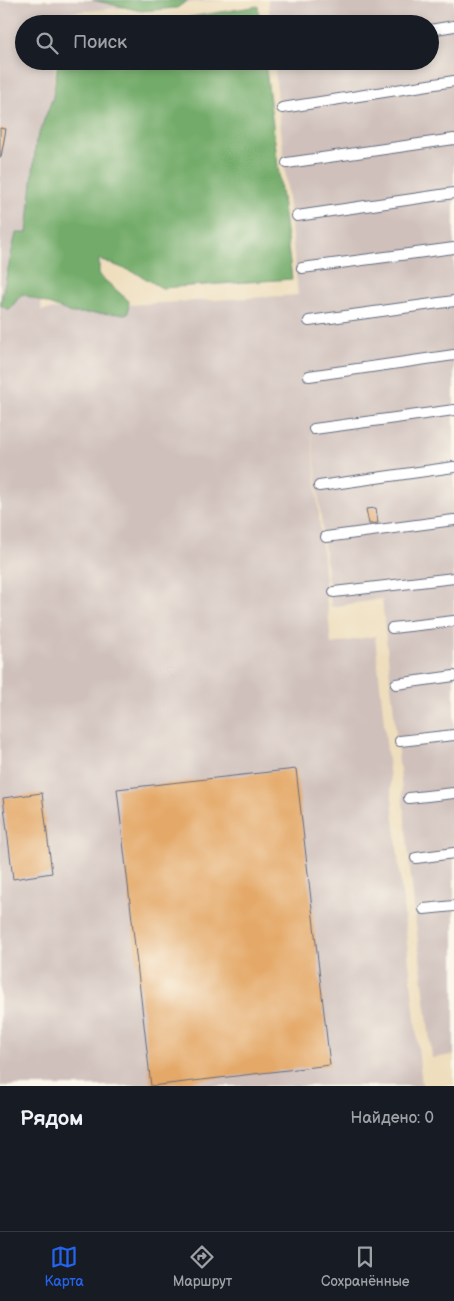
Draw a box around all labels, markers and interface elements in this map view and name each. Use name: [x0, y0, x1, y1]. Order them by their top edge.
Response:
search box: [15, 15, 439, 70]
icon: search: [33, 29, 61, 57]
text: Поиск: [73, 31, 127, 54]
text: Рядом: [20, 1106, 83, 1131]
text: Найдено: 0: [351, 1109, 434, 1128]
tab: Карта: [44, 1243, 84, 1290]
tab: Маршрут: [173, 1243, 232, 1290]
tab: Сохранённые: [321, 1243, 410, 1290]

